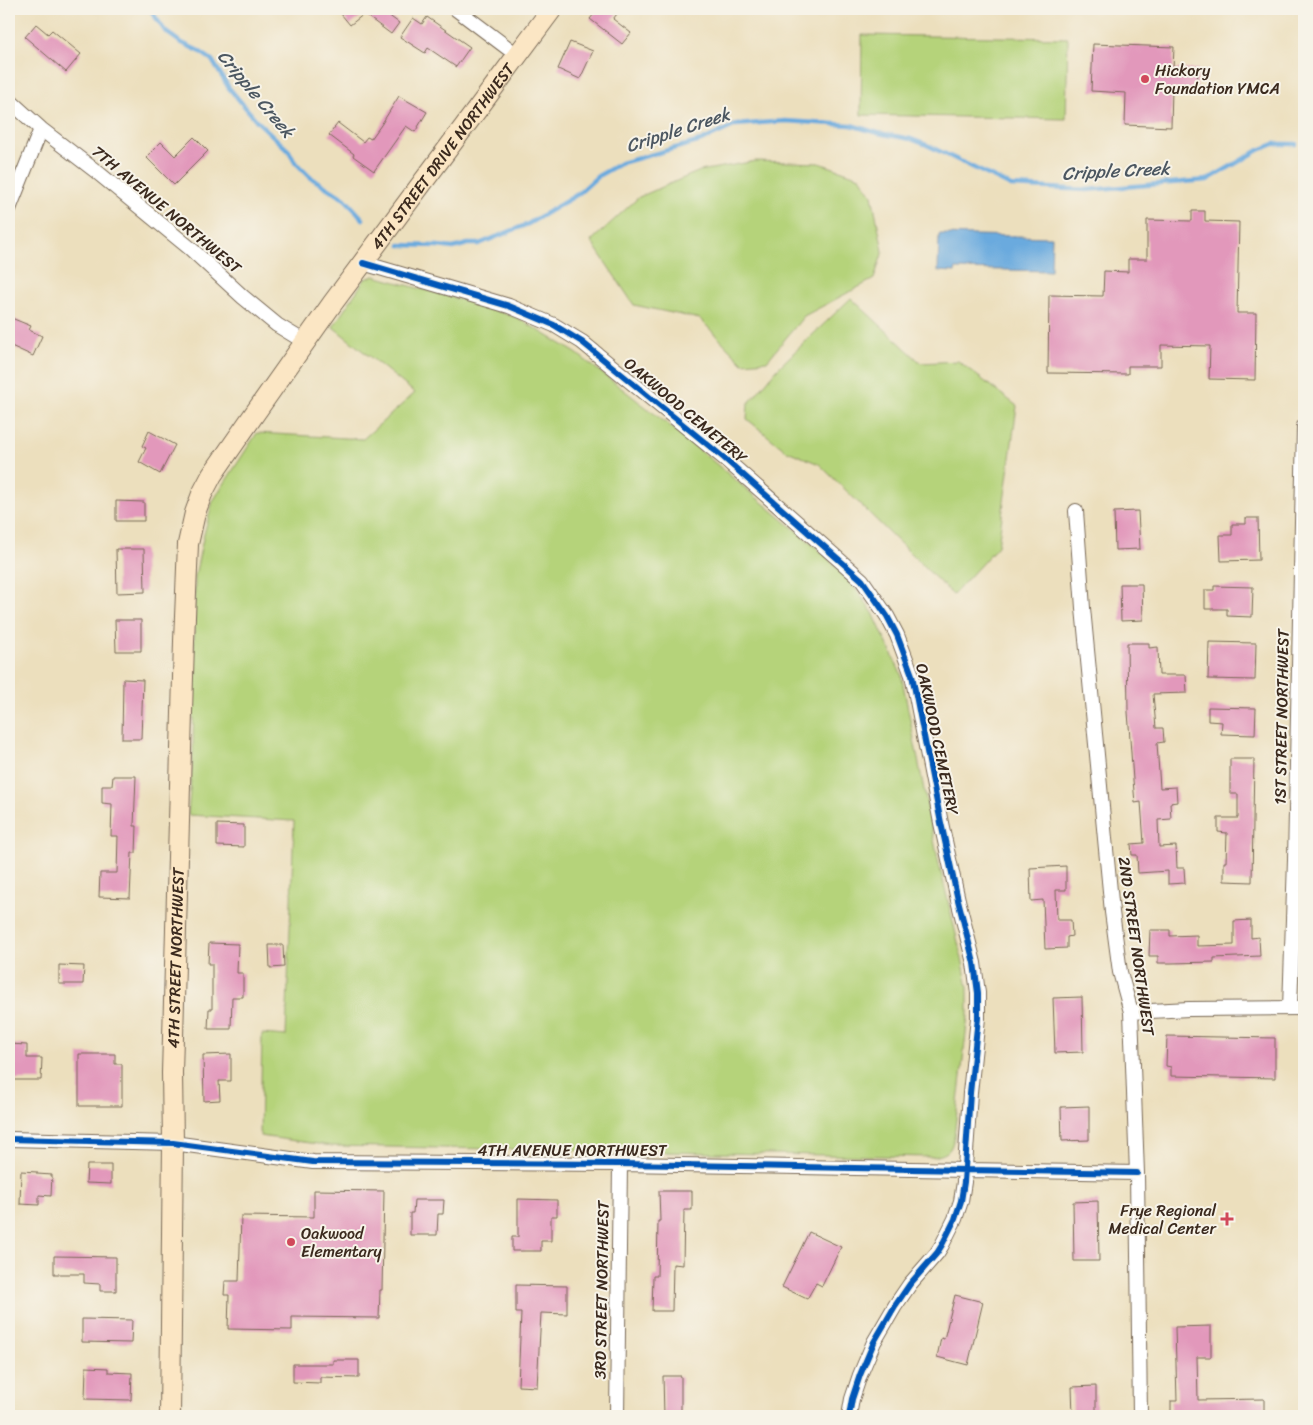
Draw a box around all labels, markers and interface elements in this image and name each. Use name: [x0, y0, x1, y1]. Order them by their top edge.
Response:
water label: Cripple Creek: [209, 42, 304, 147]
street label: 4TH STREET DRIVE NORTHWEST: [363, 56, 523, 256]
place label: Hickory Foundation YMCA: [1155, 56, 1280, 103]
marker: Hickory Foundation YMCA: [1139, 73, 1151, 85]
water label: Cripple Creek: [622, 98, 736, 162]
street label: 7TH AVENUE NORTHWEST: [85, 138, 249, 282]
water label: Cripple Creek: [1061, 152, 1172, 190]
street label: OAKWOOD CEMETERY: [617, 350, 755, 472]
street label: 1ST STREET NORTHWEST: [1265, 628, 1298, 805]
street label: OAKWOOD CEMETERY: [907, 661, 968, 819]
street label: 2ND STREET NORTHWEST: [1110, 855, 1164, 1038]
street label: 4TH STREET NORTHWEST: [159, 866, 193, 1049]
street label: 4TH AVENUE NORTHWEST: [477, 1136, 668, 1165]
place label: Frye Regional Medical Center: [1109, 1196, 1217, 1243]
street label: 3RD STREET NORTHWEST: [585, 1199, 618, 1380]
marker: Frye Regional Medical Center: [1220, 1212, 1234, 1226]
place label: Oakwood Elementary: [301, 1219, 382, 1266]
marker: Oakwood Elementary: [285, 1236, 297, 1248]

